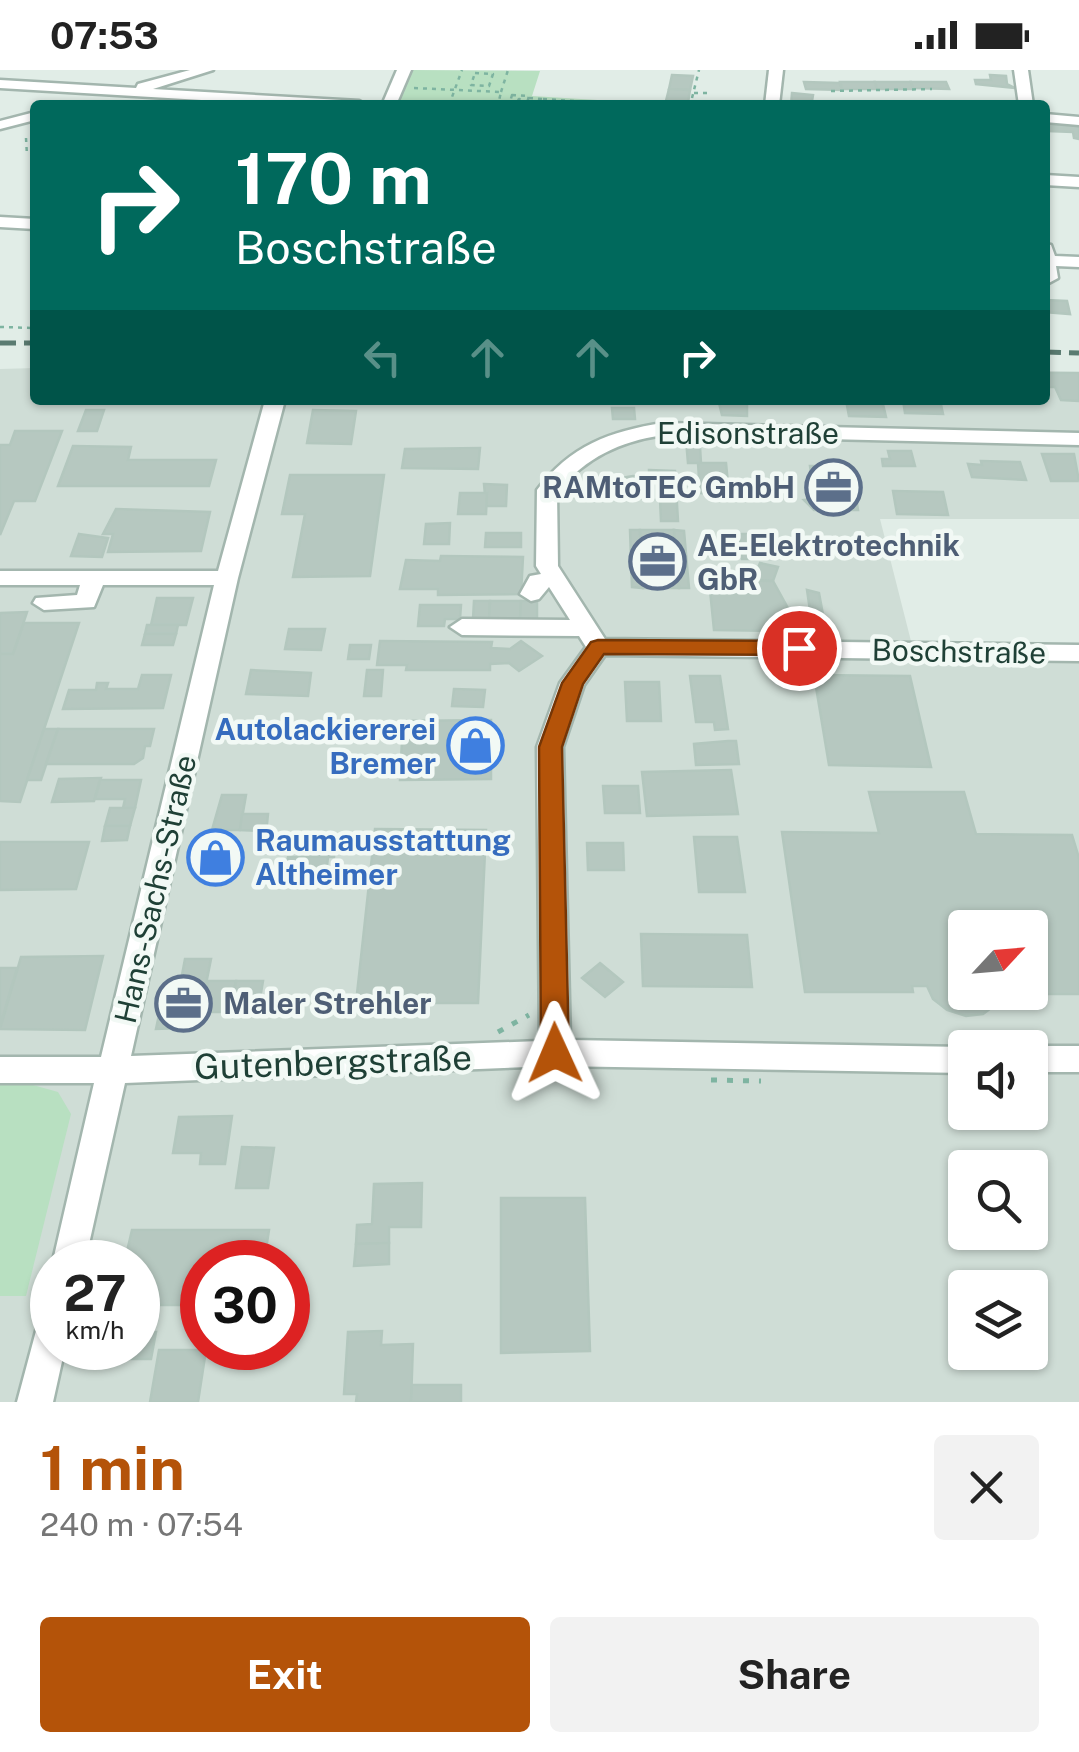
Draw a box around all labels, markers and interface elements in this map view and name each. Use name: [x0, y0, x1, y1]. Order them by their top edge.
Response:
text: 07:53: [50, 13, 159, 58]
text: 170 m: [235, 137, 432, 220]
icon: right: [70, 140, 200, 270]
text: Boschstraße: [235, 221, 497, 274]
icon: left: [355, 330, 410, 385]
icon: ahead: [460, 330, 515, 385]
icon: ahead: [565, 330, 620, 385]
icon: right: [670, 330, 725, 385]
street label: Edisonstraße: [657, 415, 839, 451]
office icon: RAMtoTEC GmbH: [804, 457, 864, 517]
place label: RAMtoTEC GmbH: [542, 469, 795, 505]
place label: AE-Elektrotechnik GbR: [697, 527, 960, 597]
office icon: AE-Elektrotechnik GbR: [628, 532, 688, 592]
pin: [757, 606, 842, 691]
icon: arrive: [772, 621, 827, 676]
street label: Boschstraße: [871, 631, 1047, 671]
place label: Autolackiererei Bremer: [214, 711, 436, 781]
shop icon: Autolackiererei Bremer: [445, 716, 505, 776]
street label: Hans-Sachs-Straße: [107, 751, 203, 1027]
place label: Raumausstattung Altheimer: [255, 822, 511, 892]
shop icon: Raumausstattung Altheimer: [186, 827, 246, 887]
north arrow: [948, 910, 1048, 1010]
map controls: [948, 910, 1048, 1370]
office icon: Maler Strehler: [154, 973, 214, 1033]
place label: Maler Strehler: [223, 985, 432, 1021]
position arrow: [503, 1001, 607, 1105]
button: sound: [948, 1030, 1048, 1130]
street label: Gutenbergstraße: [193, 1037, 473, 1087]
button: search: [948, 1150, 1048, 1250]
speed limit sign: 30: [180, 1240, 310, 1370]
text: 27: [63, 1263, 127, 1322]
button: layers: [948, 1270, 1048, 1370]
text: km/h: [66, 1315, 124, 1345]
text: 1 min: [40, 1433, 185, 1504]
button: close: [934, 1435, 1039, 1540]
text: 240 m · 07:54: [40, 1506, 243, 1543]
button: Exit: [40, 1617, 530, 1732]
button: Share: [550, 1617, 1039, 1732]

